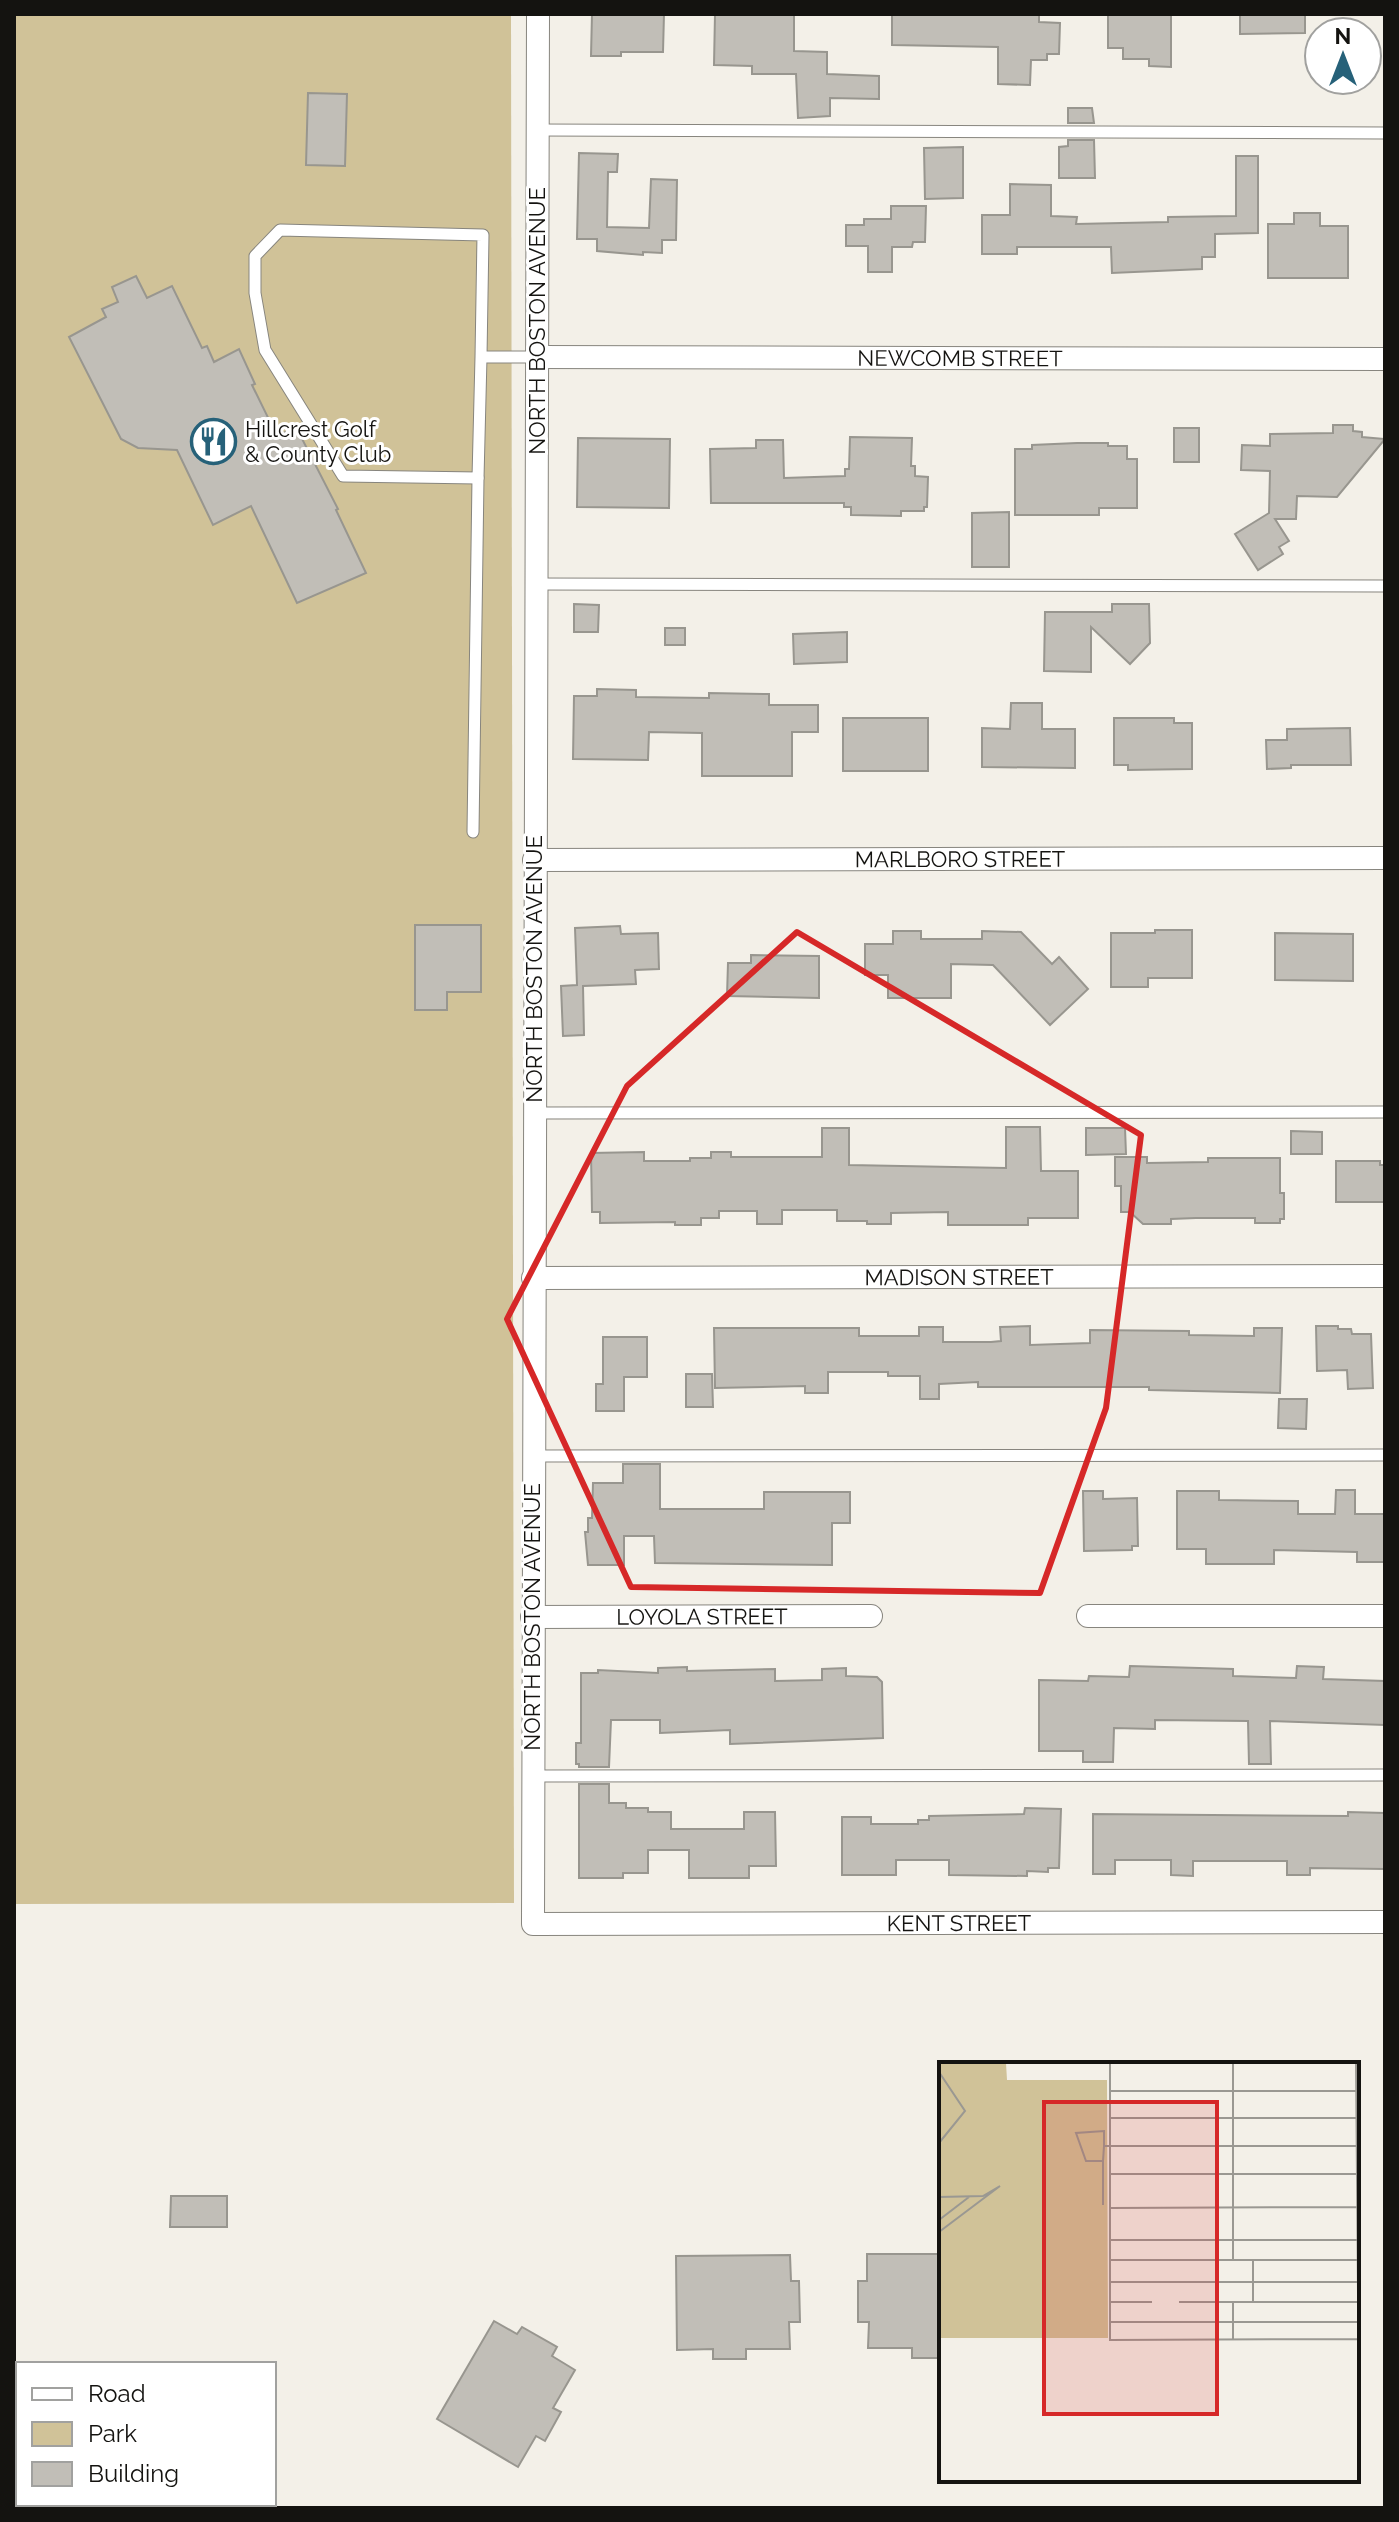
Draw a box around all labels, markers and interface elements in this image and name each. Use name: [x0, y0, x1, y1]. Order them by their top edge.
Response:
north arrow: [1303, 16, 1383, 96]
text: N: [1335, 23, 1351, 49]
street label: NORTH BOSTON AVENUE: [524, 187, 550, 455]
street label: NEWCOMB STREET: [857, 345, 1063, 371]
place label: Hillcrest Golf & County Club: [245, 416, 391, 467]
restaurant icon: Hillcrest Golf & County Club: [190, 418, 238, 466]
street label: NORTH BOSTON AVENUE: [521, 835, 547, 1103]
street label: MARLBORO STREET: [855, 846, 1066, 872]
street label: MADISON STREET: [864, 1264, 1054, 1290]
street label: NORTH BOSTON AVENUE: [519, 1483, 545, 1751]
street label: LOYOLA STREET: [616, 1603, 788, 1630]
street label: KENT STREET: [887, 1910, 1032, 1936]
inset map: [939, 2062, 1359, 2482]
legend: [16, 2362, 276, 2506]
text: Road: [88, 2379, 146, 2408]
text: Park: [88, 2419, 137, 2448]
text: Building: [88, 2459, 179, 2488]

